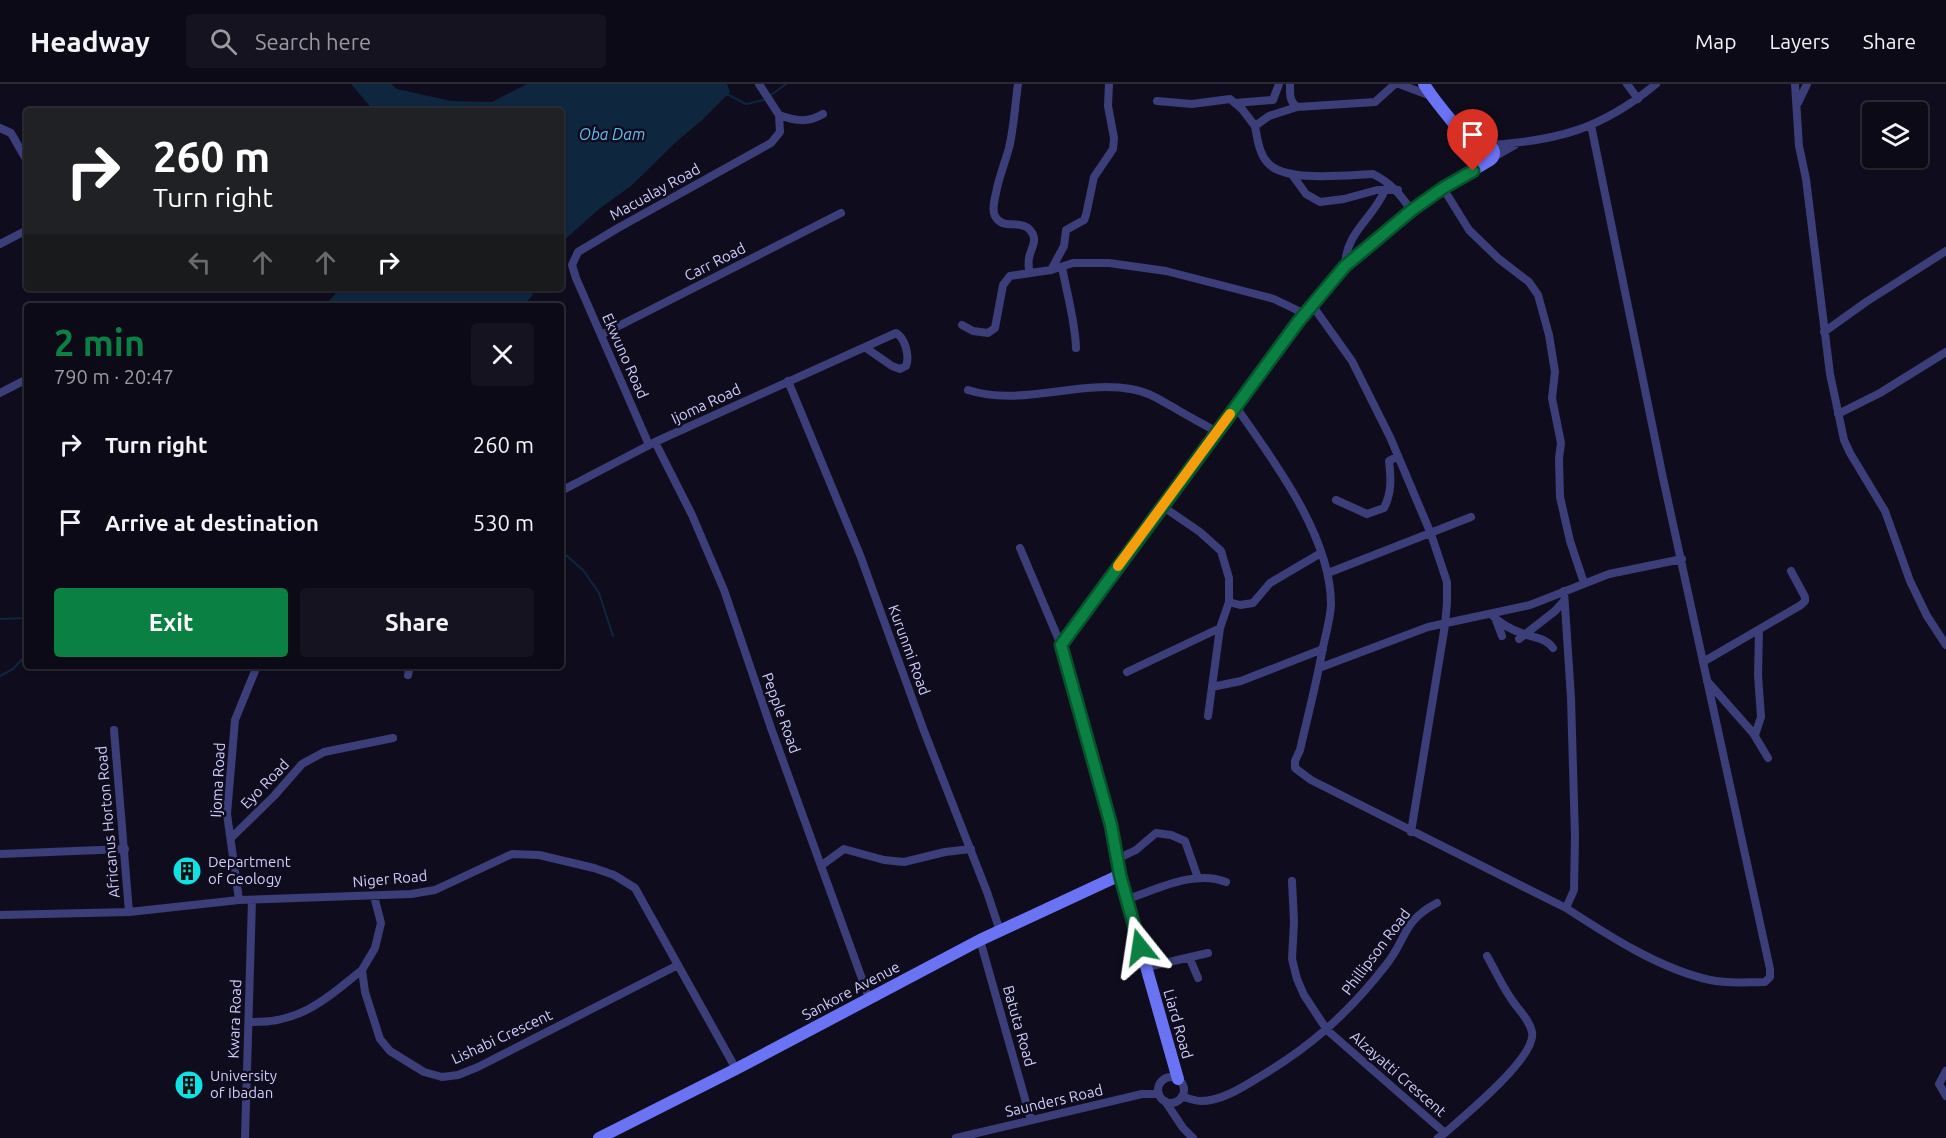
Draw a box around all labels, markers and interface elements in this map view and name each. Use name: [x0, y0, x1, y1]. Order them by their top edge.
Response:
search box: [186, 14, 606, 68]
icon: search: [207, 25, 240, 58]
text: Headway: [30, 26, 150, 57]
text: Search here: [255, 29, 371, 54]
text: Map: [1695, 29, 1736, 53]
text: Layers: [1769, 29, 1830, 53]
text: Share: [1863, 29, 1916, 53]
map controls: [1862, 102, 1928, 168]
button: layers: [1862, 102, 1928, 168]
pin: [1447, 109, 1498, 171]
icon: arrive: [1456, 118, 1489, 151]
water label: Oba Dam: [579, 125, 645, 143]
icon: right: [54, 132, 132, 210]
text: 260 m: [153, 133, 270, 180]
street label: Macualay Road: [607, 160, 703, 223]
text: Turn right: [153, 182, 273, 212]
street label: Carr Road: [681, 239, 748, 284]
icon: left: [183, 246, 216, 279]
icon: ahead: [246, 246, 279, 279]
icon: ahead: [309, 246, 342, 279]
icon: right: [372, 246, 405, 279]
street label: Ekwuno Road: [599, 311, 652, 401]
text: 2 min: [54, 322, 145, 363]
button: close: [471, 323, 534, 386]
text: 790 m · 20:47: [54, 365, 174, 388]
street label: Ijoma Road: [668, 380, 743, 427]
icon: right: [54, 428, 87, 461]
text: Turn right: [105, 432, 207, 457]
text: 260 m: [473, 432, 534, 457]
icon: arrive: [54, 506, 87, 539]
text: Arrive at destination: [105, 510, 319, 535]
text: 530 m: [473, 510, 534, 535]
button: Exit: [54, 588, 288, 657]
button: Share: [300, 588, 534, 657]
street label: Kurunmi Road: [885, 602, 934, 697]
street label: Pepple Road: [759, 670, 804, 756]
street label: Ijoma Road: [207, 742, 228, 818]
street label: Africanus Horton Road: [92, 745, 123, 899]
street label: Eyo Road: [237, 755, 292, 812]
place label: Department of Geology: [208, 853, 291, 887]
building icon: Department of Geology: [171, 855, 203, 887]
street label: Niger Road: [352, 867, 428, 890]
street label: Phillipson Road: [1338, 905, 1413, 998]
position arrow: [1108, 915, 1172, 979]
street label: Sankore Avenue: [799, 958, 902, 1023]
street label: Kwara Road: [225, 979, 244, 1059]
street label: Batuta Road: [1000, 983, 1039, 1068]
street label: Liard Road: [1160, 987, 1196, 1061]
street label: Lishabi Crescent: [449, 1006, 555, 1067]
street label: Alzayatti Crescent: [1347, 1027, 1450, 1120]
place label: University of Ibadan: [210, 1067, 277, 1101]
building icon: University of Ibadan: [173, 1069, 205, 1101]
street label: Saunders Road: [1003, 1081, 1105, 1120]

